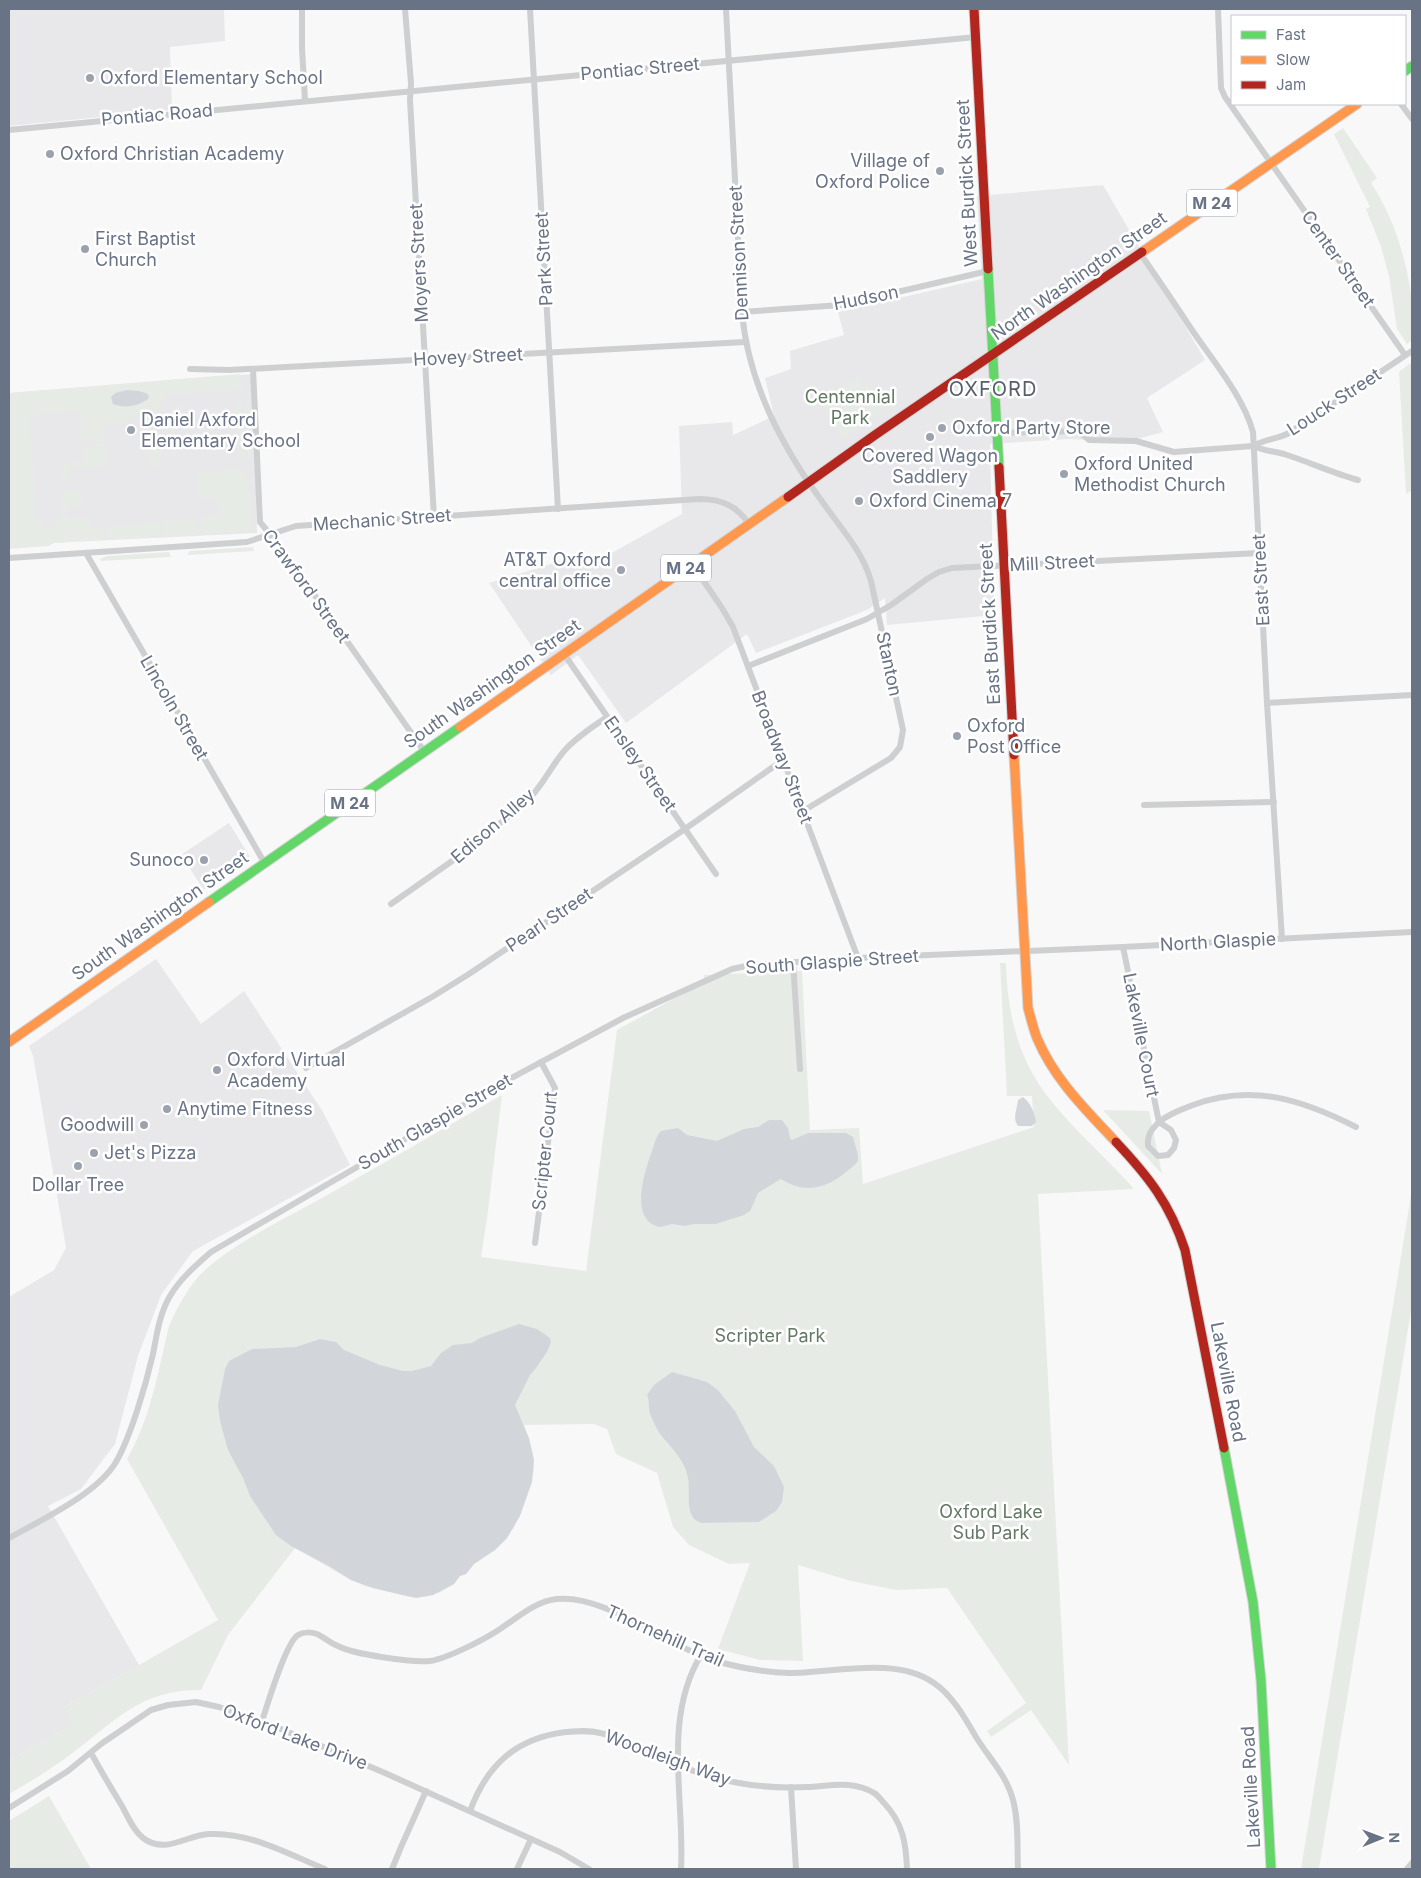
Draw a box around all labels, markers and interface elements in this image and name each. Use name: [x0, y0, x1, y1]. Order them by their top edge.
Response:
legend: [1231, 15, 1406, 105]
text: Fast: [1276, 25, 1306, 44]
text: Slow: [1276, 50, 1310, 69]
street label: Pontiac Street: [580, 53, 700, 84]
place label: Oxford Elementary School: [100, 67, 323, 88]
marker: Oxford Elementary School: [84, 72, 96, 84]
text: Jam: [1276, 75, 1306, 94]
street label: West Burdick Street: [952, 98, 981, 267]
street label: Pontiac Road: [100, 99, 214, 130]
place label: Oxford Christian Academy: [60, 143, 284, 164]
marker: Oxford Christian Academy: [44, 148, 56, 160]
place label: Village of Oxford Police: [815, 150, 930, 192]
marker: Village of Oxford Police: [934, 165, 946, 177]
street label: Dennison Street: [724, 185, 753, 321]
road number: M 24: [1187, 190, 1237, 217]
street label: Moyers Street: [405, 203, 432, 323]
street label: Center Street: [1297, 206, 1380, 311]
street label: North Washington Street: [987, 207, 1170, 344]
street label: Park Street: [531, 211, 556, 307]
place label: First Baptist Church: [95, 228, 196, 270]
marker: First Baptist Church: [79, 243, 91, 255]
street label: Hudson: [832, 281, 900, 314]
street label: Hovey Street: [413, 343, 523, 370]
street label: Louck Street: [1283, 363, 1385, 440]
district label: OXFORD: [949, 377, 1037, 401]
park label: Centennial Park: [805, 386, 895, 428]
place label: Daniel Axford Elementary School: [141, 409, 300, 451]
place label: Oxford Party Store: [952, 417, 1111, 438]
marker: Oxford Party Store: [936, 422, 948, 434]
marker: Daniel Axford Elementary School: [125, 424, 137, 436]
marker: Covered Wagon Saddlery: [924, 431, 936, 443]
place label: Covered Wagon Saddlery: [862, 445, 998, 487]
place label: Oxford United Methodist Church: [1074, 453, 1226, 495]
marker: Oxford United Methodist Church: [1058, 468, 1070, 480]
place label: Oxford Cinema 7: [869, 490, 1012, 511]
marker: Oxford Cinema 7: [853, 495, 865, 507]
street label: Mechanic Street: [312, 504, 452, 535]
street label: Crawford Street: [258, 525, 355, 647]
street label: East Street: [1248, 533, 1273, 627]
street label: East Burdick Street: [975, 543, 1004, 705]
place label: AT&T Oxford central office: [499, 549, 611, 591]
street label: Mill Street: [1009, 550, 1095, 575]
road number: M 24: [661, 554, 711, 582]
marker: AT&T Oxford central office: [615, 564, 627, 576]
street label: South Washington Street: [399, 615, 584, 753]
street label: Stanton: [872, 630, 907, 698]
street label: Lincoln Street: [136, 652, 213, 764]
street label: Broadway Street: [747, 687, 818, 826]
street label: Ensley Street: [600, 712, 681, 815]
place label: Oxford Post Office: [967, 715, 1061, 757]
marker: Oxford Post Office: [951, 730, 963, 742]
street label: Edison Alley: [447, 784, 539, 868]
road number: M 24: [325, 790, 375, 816]
street label: South Washington Street: [67, 847, 252, 985]
place label: Sunoco: [129, 849, 194, 870]
marker: Sunoco: [198, 854, 210, 866]
street label: Pearl Street: [502, 883, 596, 956]
street label: North Glaspie: [1159, 928, 1277, 955]
street label: South Glaspie Street: [745, 945, 919, 978]
street label: Lakeville Court: [1119, 971, 1164, 1099]
place label: Oxford Virtual Academy: [227, 1049, 345, 1091]
marker: Oxford Virtual Academy: [211, 1064, 223, 1076]
street label: South Glaspie Street: [354, 1069, 515, 1174]
street label: Scripter Court: [528, 1090, 561, 1212]
place label: Anytime Fitness: [177, 1098, 313, 1119]
marker: Anytime Fitness: [161, 1103, 173, 1115]
place label: Goodwill: [60, 1114, 134, 1135]
marker: Goodwill: [138, 1119, 150, 1131]
place label: Jet's Pizza: [104, 1142, 196, 1163]
marker: Jet's Pizza: [88, 1147, 100, 1159]
marker: Dollar Tree: [72, 1160, 84, 1172]
place label: Dollar Tree: [32, 1174, 124, 1195]
street label: Lakeville Road: [1207, 1320, 1250, 1444]
park label: Scripter Park: [715, 1325, 826, 1346]
park label: Oxford Lake Sub Park: [939, 1501, 1043, 1543]
street label: Thornehill Trail: [603, 1600, 727, 1671]
street label: Oxford Lake Drive: [220, 1699, 371, 1774]
street label: Woodleigh Way: [602, 1725, 734, 1790]
street label: Lakeville Road: [1237, 1726, 1264, 1849]
north arrow: [1356, 1813, 1406, 1863]
text: N: [1386, 1832, 1403, 1843]

